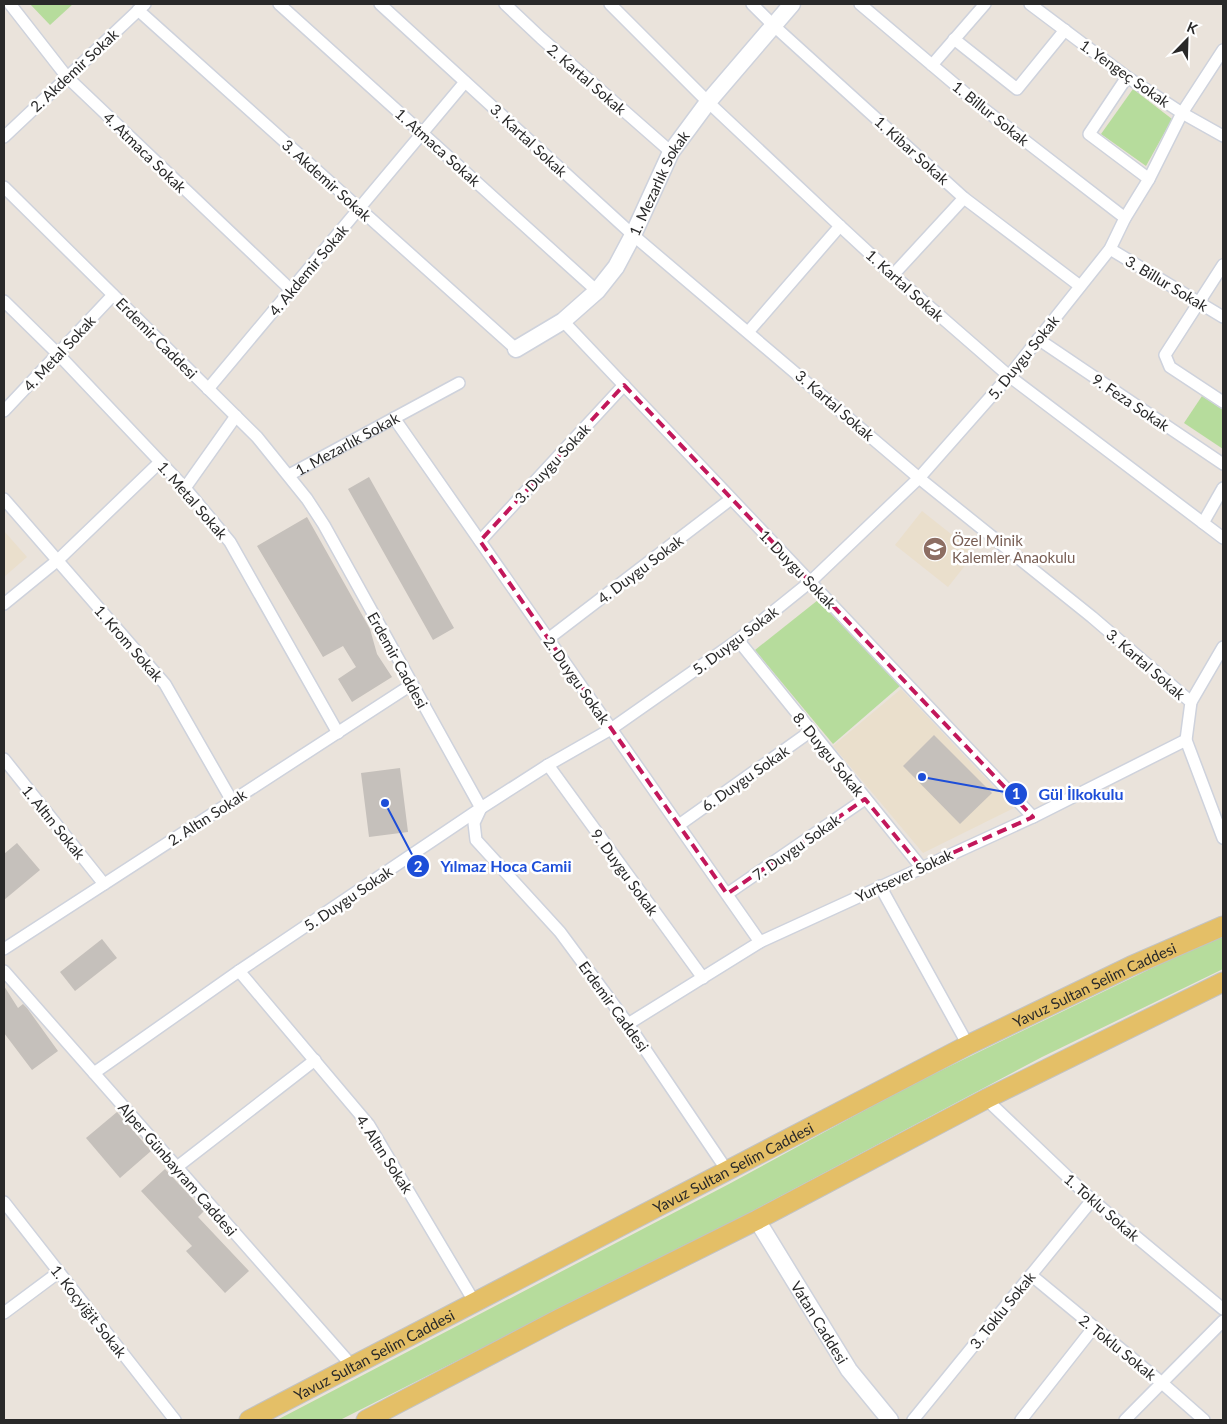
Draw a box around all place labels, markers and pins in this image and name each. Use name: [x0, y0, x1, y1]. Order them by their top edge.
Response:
place label: Özel Minik Kalemler Anaokulu: [952, 531, 1075, 566]
school or university icon: Özel Minik Kalemler Anaokulu: [922, 536, 948, 562]
callout: Gül İlkokulu: [1004, 779, 1134, 810]
callout: Yılmaz Hoca Camii: [405, 851, 581, 882]

